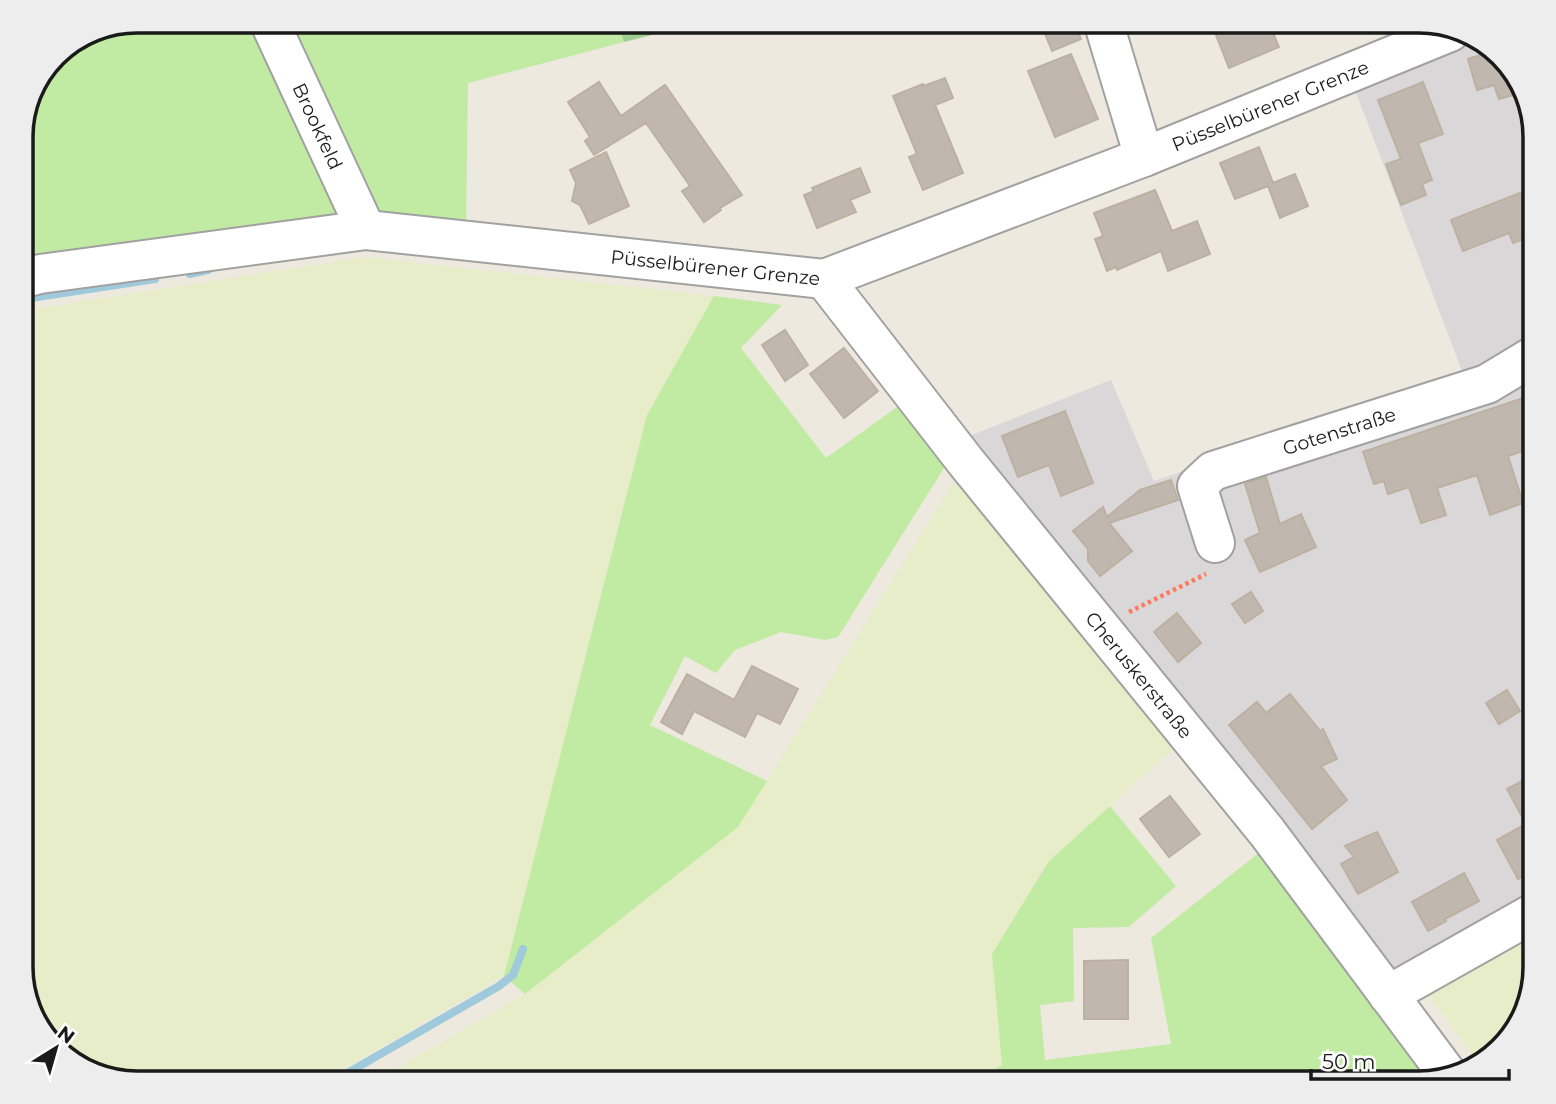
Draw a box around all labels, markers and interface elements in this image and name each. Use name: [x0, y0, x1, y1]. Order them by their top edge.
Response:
street label: Püsselbürener Grenze: [1169, 55, 1372, 156]
street label: Brookfeld: [287, 80, 347, 173]
street label: Püsselbürener Grenze: [609, 245, 821, 291]
street label: Gotenstraße: [1280, 403, 1399, 460]
street label: Cheruskerstraße: [1080, 607, 1197, 743]
north arrow: [21, 1013, 91, 1083]
text: N: [53, 1021, 79, 1049]
scale bar: [1311, 1038, 1509, 1082]
text: 50 m: [1322, 1049, 1376, 1074]

